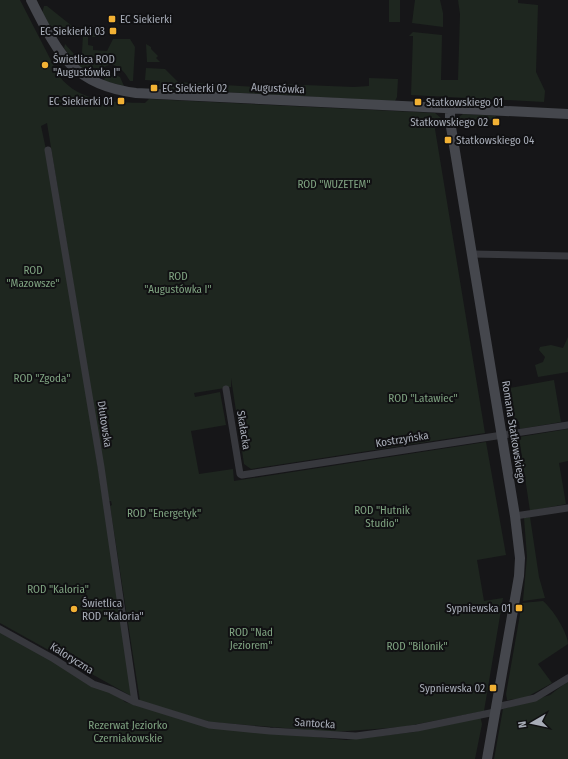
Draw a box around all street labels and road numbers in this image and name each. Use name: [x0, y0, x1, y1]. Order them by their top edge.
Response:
street label: Augustówka: [251, 81, 305, 96]
street label: Romana Statkowskiego: [499, 380, 528, 485]
street label: Dłutowska: [94, 400, 115, 448]
street label: Skałacka: [234, 410, 253, 450]
street label: Kostrzyńska: [375, 429, 430, 450]
street label: Kaloryczna: [48, 640, 96, 677]
street label: Santocka: [294, 716, 336, 731]

